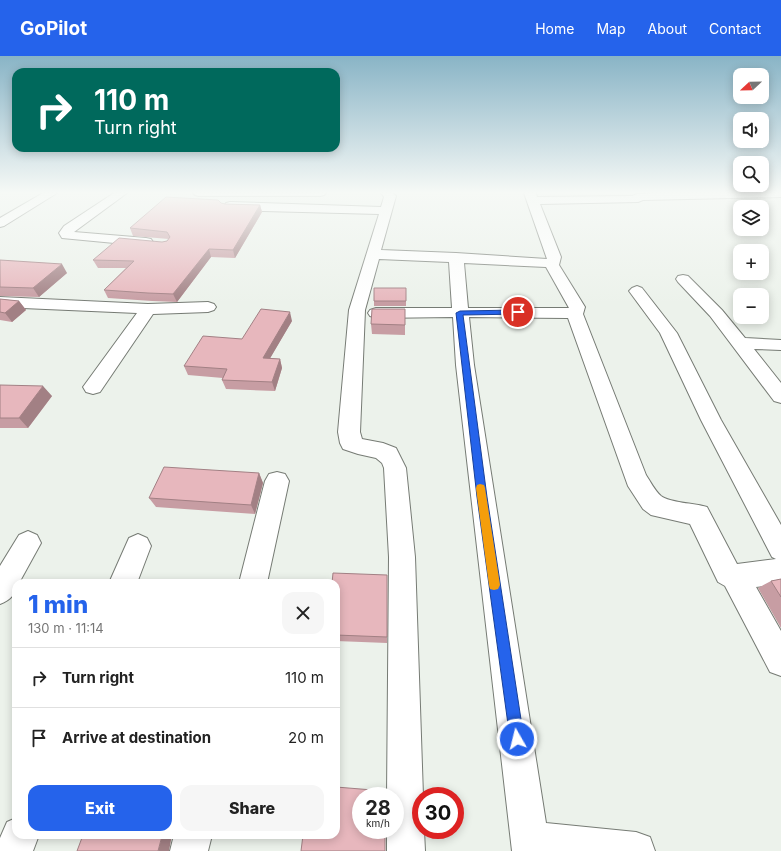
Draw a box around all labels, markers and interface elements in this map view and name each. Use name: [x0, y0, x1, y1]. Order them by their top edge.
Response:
text: GoPilot: [20, 17, 87, 40]
text: Home: [535, 20, 574, 37]
text: Map: [596, 20, 626, 37]
text: About: [648, 20, 687, 37]
text: Contact: [709, 20, 761, 37]
north arrow: [733, 68, 769, 104]
map controls: [733, 68, 769, 324]
text: 110 m: [94, 83, 169, 117]
icon: right: [28, 84, 80, 136]
button: sound: [733, 112, 769, 148]
text: Turn right: [94, 117, 177, 138]
button: search: [733, 156, 769, 192]
button: layers: [733, 200, 769, 236]
button: +: [733, 244, 769, 280]
button: −: [733, 288, 769, 324]
pin: [501, 295, 535, 329]
icon: arrive: [507, 301, 529, 323]
text: 1 min: [28, 590, 88, 619]
button: close: [282, 592, 324, 634]
text: 130 m · 11:14: [28, 620, 104, 636]
icon: right: [28, 667, 50, 689]
text: Turn right: [62, 668, 134, 687]
text: 110 m: [285, 668, 324, 687]
position arrow: [496, 718, 538, 760]
icon: arrive: [28, 727, 50, 749]
text: Arrive at destination: [62, 728, 211, 747]
text: 20 m: [288, 728, 324, 747]
button: Exit: [28, 785, 172, 831]
button: Share: [180, 785, 324, 831]
speed limit sign: 30: [412, 787, 464, 839]
text: 28: [365, 796, 391, 820]
text: km/h: [366, 817, 390, 829]

